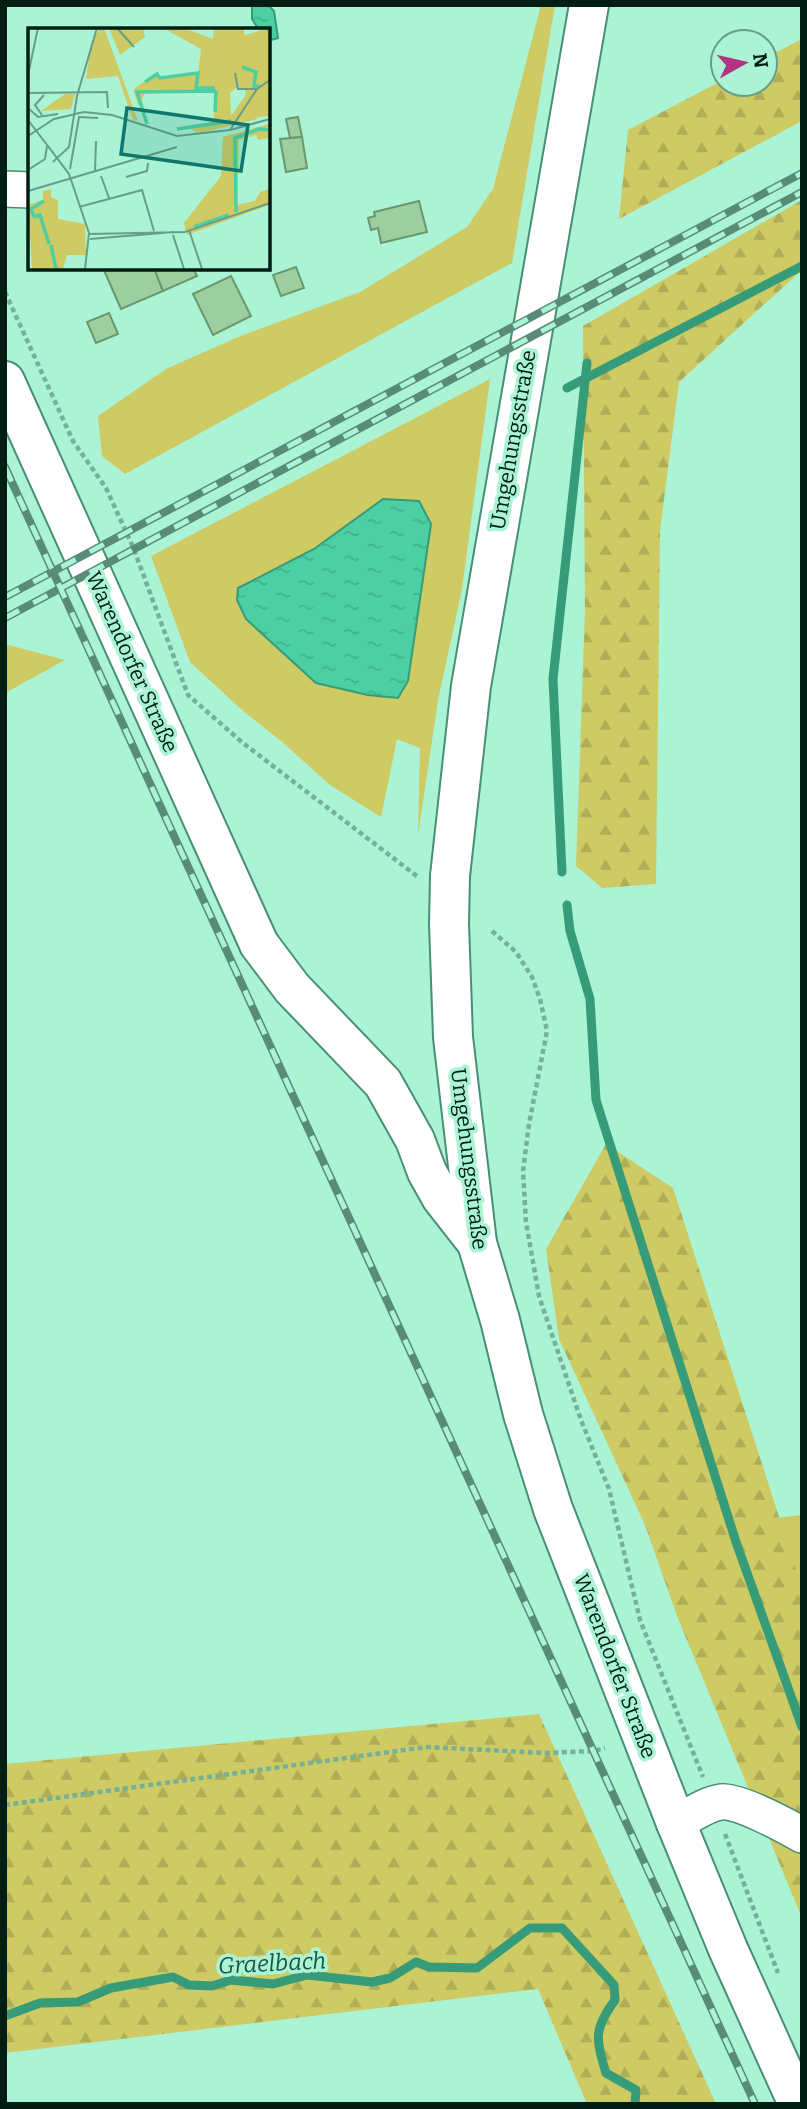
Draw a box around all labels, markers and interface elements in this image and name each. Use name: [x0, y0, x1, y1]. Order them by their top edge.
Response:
inset map: [28, 28, 270, 270]
north arrow: [709, 28, 779, 98]
text: N: [748, 52, 773, 70]
street label: Umgehungsstraße: [484, 348, 542, 532]
street label: Warendorfer Straße: [80, 567, 184, 757]
street label: Umgehungsstraße: [445, 1067, 493, 1251]
street label: Warendorfer Straße: [568, 1570, 662, 1762]
water label: Graelbach: [217, 1946, 327, 1980]

